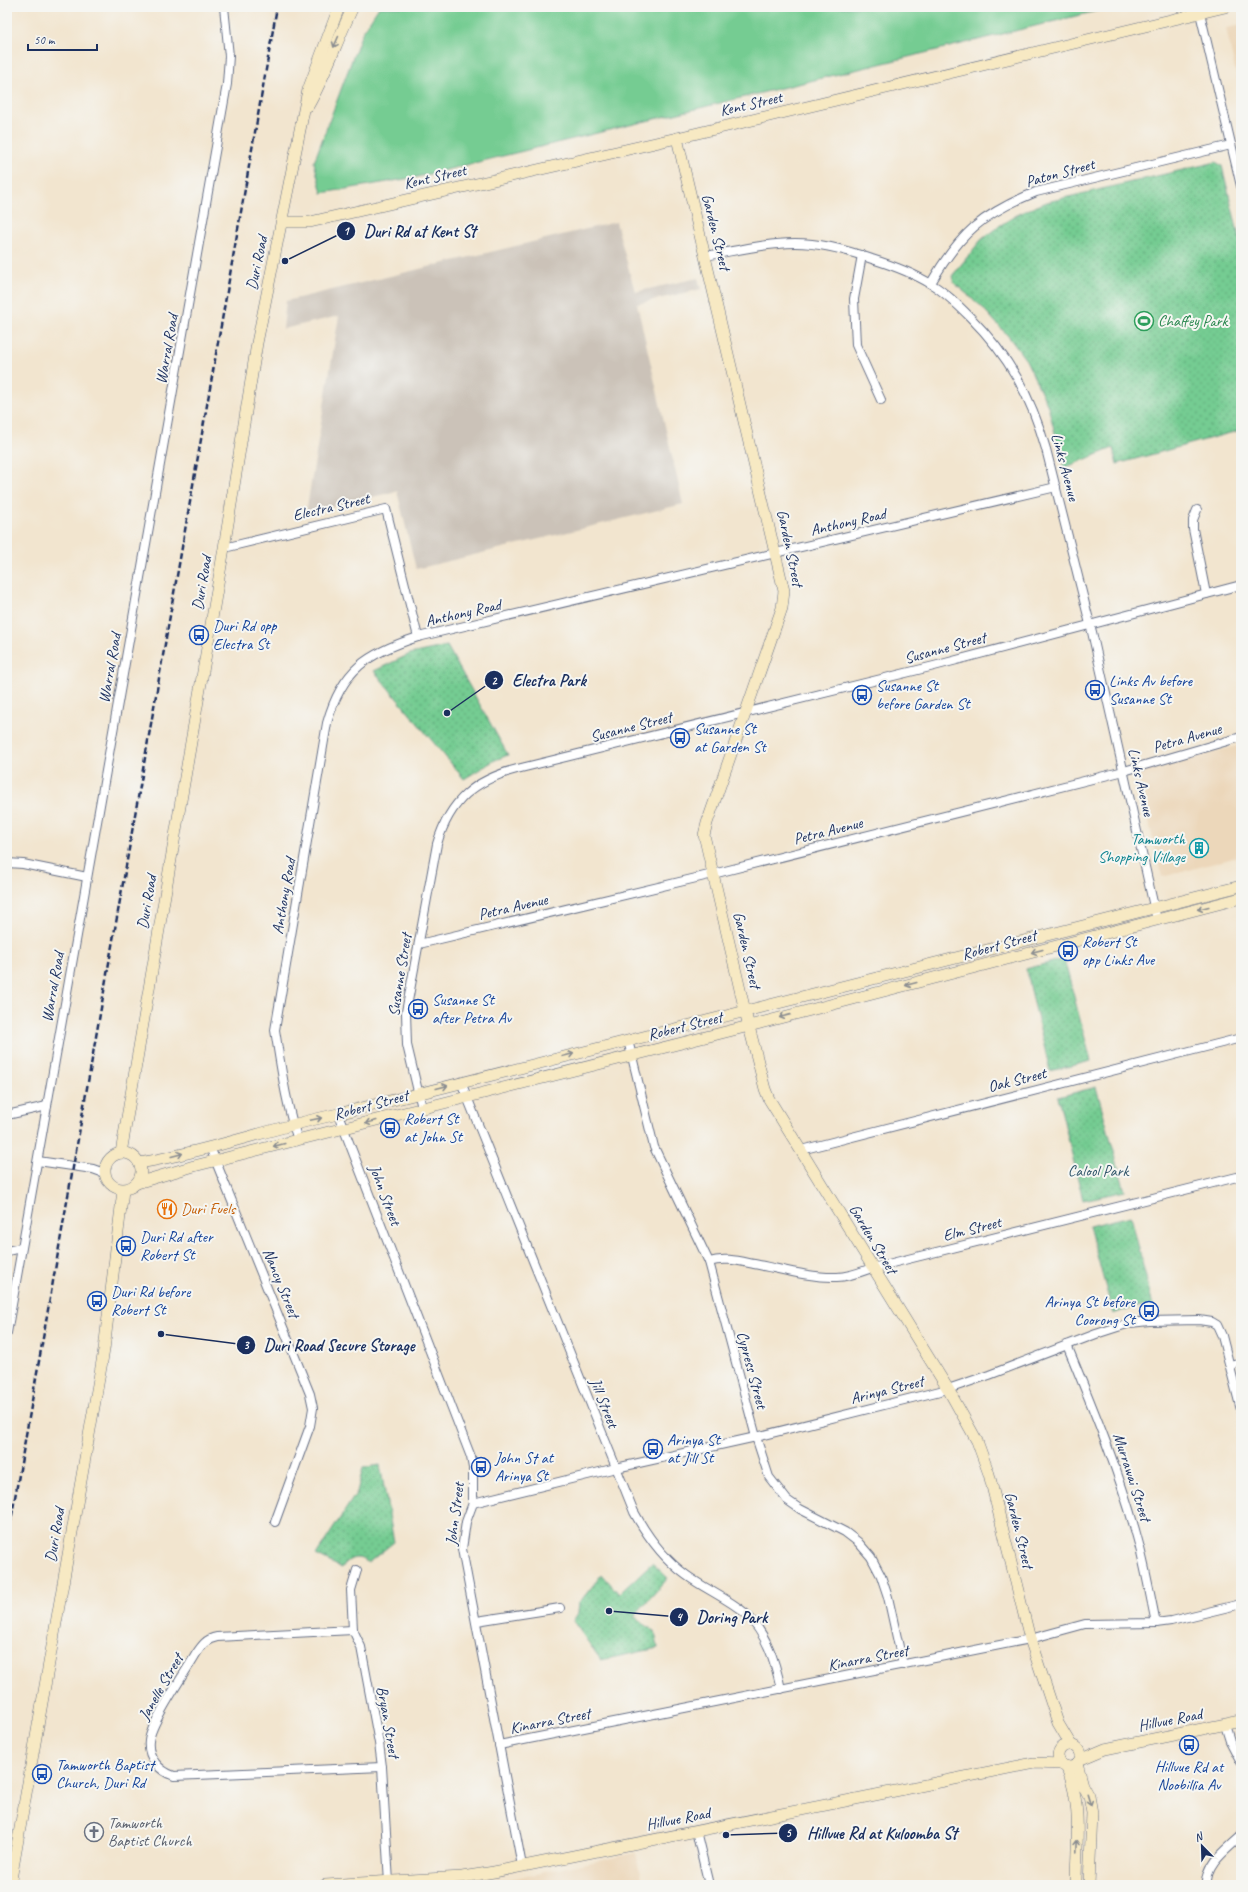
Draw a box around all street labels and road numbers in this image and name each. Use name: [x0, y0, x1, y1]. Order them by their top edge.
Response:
street label: Kent Street: [718, 87, 786, 121]
street label: Paton Street: [1023, 154, 1098, 192]
street label: Kent Street: [402, 160, 470, 194]
street label: Garden Street: [697, 192, 736, 275]
street label: Duri Road: [242, 232, 273, 292]
street label: Warral Road: [151, 310, 183, 385]
street label: Links Avenue: [1046, 431, 1084, 505]
street label: Electra Street: [291, 488, 373, 526]
street label: Anthony Road: [808, 503, 890, 540]
street label: Garden Street: [772, 508, 808, 591]
street label: Duri Road: [187, 552, 217, 612]
street label: Anthony Road: [423, 594, 505, 631]
street label: Susanne Street: [902, 627, 991, 668]
street label: Warral Road: [94, 629, 126, 704]
street label: Susanne Street: [588, 707, 677, 747]
street label: Petra Avenue: [1150, 718, 1225, 757]
street label: Links Avenue: [1123, 746, 1159, 820]
street label: Petra Avenue: [791, 812, 866, 849]
street label: Anthony Road: [267, 854, 301, 936]
street label: Duri Road: [132, 871, 162, 931]
street label: Petra Avenue: [476, 889, 551, 925]
street label: Garden Street: [728, 910, 766, 993]
street label: Robert Street: [960, 925, 1041, 964]
street label: Susanne Street: [384, 930, 417, 1018]
street label: Warral Road: [37, 948, 69, 1023]
street label: Robert Street: [646, 1006, 727, 1045]
street label: Oak Street: [986, 1063, 1050, 1097]
street label: Robert Street: [332, 1085, 413, 1124]
street label: John Street: [364, 1161, 406, 1230]
street label: Garden Street: [844, 1200, 903, 1280]
street label: Elm Street: [941, 1212, 1005, 1246]
street label: Nancy Street: [258, 1245, 305, 1323]
street label: Cypress Street: [732, 1329, 772, 1413]
street label: Arinya Street: [848, 1371, 928, 1409]
street label: Jill Street: [585, 1374, 624, 1432]
street label: Murrawai Street: [1108, 1430, 1157, 1526]
street label: John Street: [441, 1480, 469, 1548]
street label: Garden Street: [1000, 1490, 1039, 1573]
street label: Duri Road: [40, 1504, 70, 1564]
street label: Kinarra Street: [826, 1640, 913, 1676]
street label: Janelle Street: [133, 1648, 189, 1725]
street label: Bryan Street: [372, 1685, 405, 1762]
street label: Kinarra Street: [508, 1703, 595, 1739]
street label: Hillvue Road: [1136, 1703, 1206, 1736]
street label: Hillvue Road: [644, 1802, 714, 1835]

